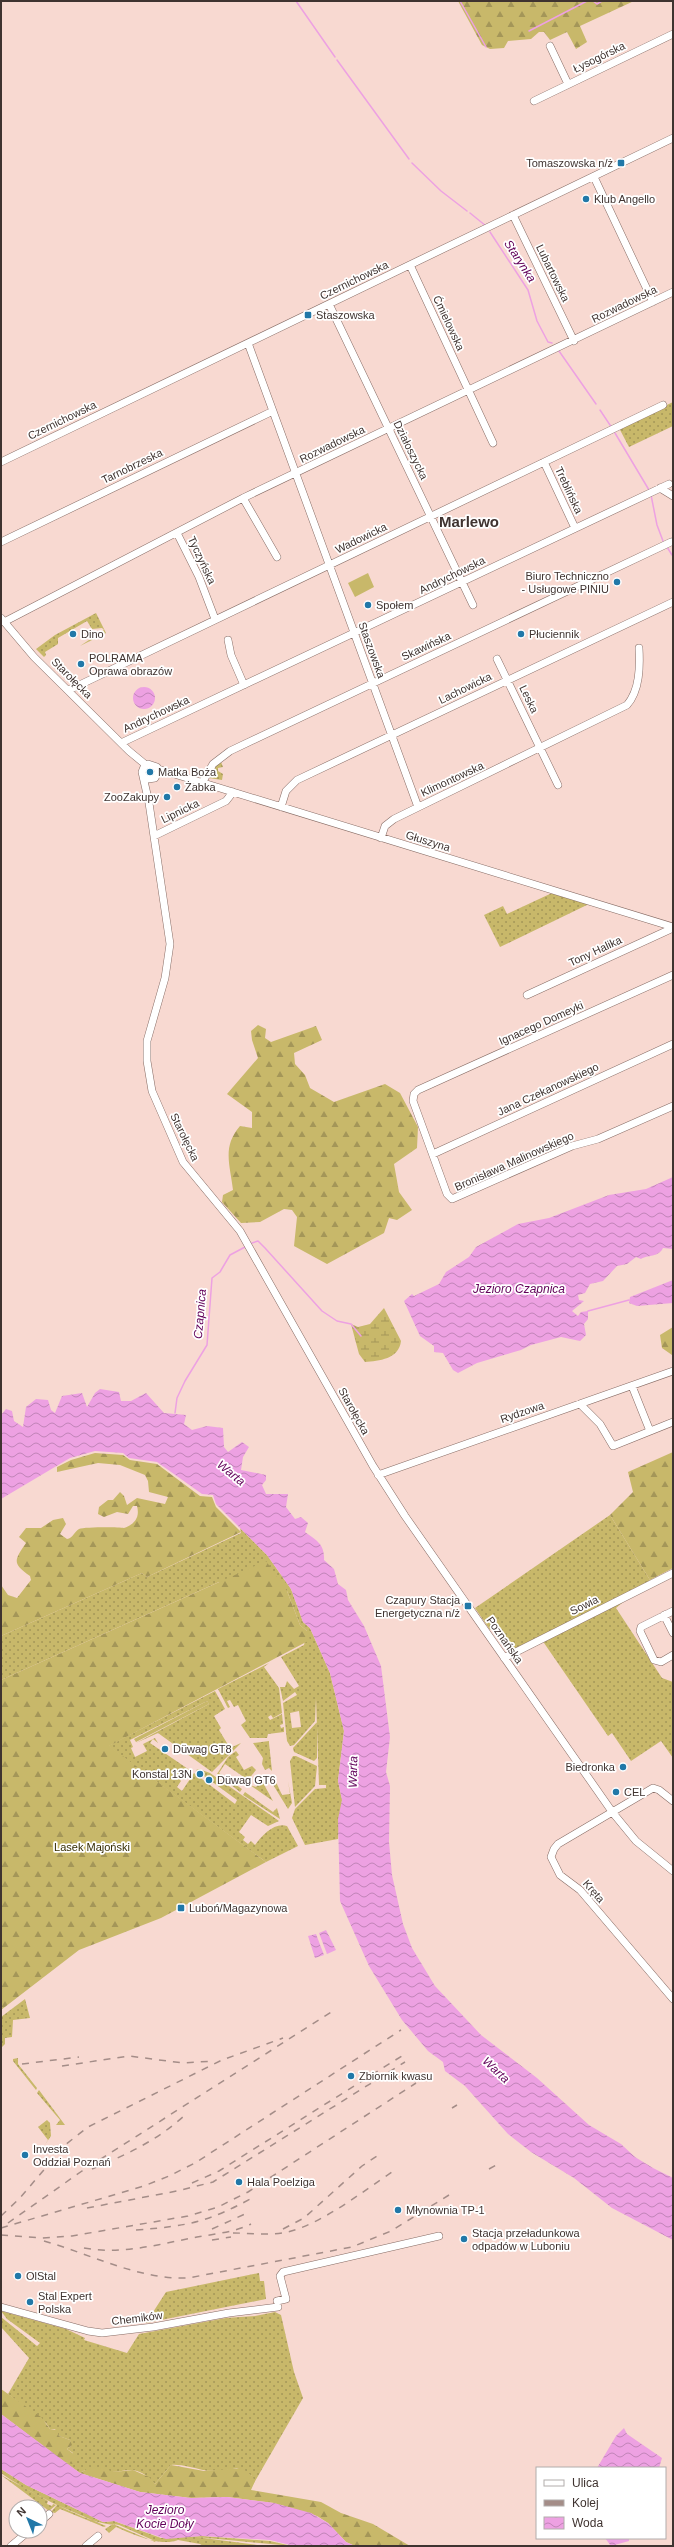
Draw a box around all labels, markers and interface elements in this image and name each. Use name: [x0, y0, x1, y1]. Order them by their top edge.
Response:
street label: Łysogórska: [571, 39, 628, 75]
place label: Tomaszowska n/ż: [526, 157, 613, 169]
marker: Tomaszowska n/ż: [616, 158, 626, 168]
place label: Klub Angello: [594, 193, 655, 205]
marker: Klub Angello: [581, 194, 591, 204]
water label: Starynka: [501, 237, 539, 285]
street label: Lubartowska: [534, 242, 572, 304]
street label: Czernichowska: [318, 258, 391, 302]
street label: Rozwadowska: [589, 283, 659, 325]
street label: Ćmielowska: [431, 294, 467, 353]
place label: Staszowska: [316, 309, 376, 321]
marker: Staszowska: [303, 310, 313, 320]
street label: Czernichowska: [26, 398, 99, 442]
street label: Działoszycka: [392, 419, 431, 482]
street label: Rozwadowska: [297, 423, 367, 465]
street label: Tarnobrzeska: [100, 446, 165, 486]
street label: Treblińska: [553, 465, 585, 516]
district label: Marlewo: [439, 513, 499, 530]
street label: Wadowicka: [333, 520, 390, 556]
street label: Tyczyńska: [186, 534, 219, 587]
street label: Andrychowska: [417, 554, 488, 596]
place label: Biuro Techniczno - Usługowe PINIU: [522, 570, 609, 595]
marker: Biuro Techniczno - Usługowe PINIU: [612, 577, 622, 587]
place label: Społem: [376, 599, 413, 611]
marker: Społem: [363, 600, 373, 610]
street label: Staszowska: [356, 620, 388, 680]
place label: Dino: [81, 628, 104, 640]
place label: Płuciennik: [529, 628, 580, 640]
marker: Dino: [68, 629, 78, 639]
street label: Skawińska: [400, 629, 453, 663]
marker: Płuciennik: [516, 629, 526, 639]
place label: POLRAMA Oprawa obrazów: [89, 652, 172, 677]
street label: Starołęcka: [49, 655, 95, 701]
marker: POLRAMA Oprawa obrazów: [76, 659, 86, 669]
street label: Lachowicka: [437, 670, 494, 706]
street label: Leska: [517, 683, 541, 716]
street label: Andrychowska: [121, 693, 192, 735]
street label: Klimontowska: [419, 759, 486, 799]
place label: Matka Boża: [158, 766, 217, 778]
marker: Matka Boża: [145, 767, 155, 777]
place label: Żabka: [185, 781, 216, 793]
marker: Żabka: [172, 782, 182, 792]
place label: ZooZakupy: [104, 791, 159, 803]
marker: ZooZakupy: [162, 792, 172, 802]
street label: Lipnicka: [159, 796, 202, 825]
street label: Głuszyna: [404, 829, 453, 854]
street label: Tony Halika: [567, 933, 624, 968]
street label: Ignacego Domeyki: [497, 999, 585, 1047]
street label: Jana Czekanowskiego: [496, 1060, 600, 1118]
street label: Starołęcka: [168, 1111, 202, 1164]
street label: Bronisława Malinowskiego: [453, 1129, 575, 1193]
water label: Jezioro Czapnica: [472, 1282, 565, 1296]
water label: Czapnica: [191, 1288, 209, 1340]
street label: Starołęcka: [336, 1385, 372, 1437]
street label: Rydzowa: [499, 1399, 546, 1425]
water label: Warta: [214, 1458, 248, 1489]
street label: Sowia: [568, 1593, 601, 1617]
place label: Czapury Stacja Energetyczna n/ż: [375, 1594, 461, 1619]
marker: Czapury Stacja Energetyczna n/ż: [463, 1601, 473, 1611]
street label: Poznańska: [484, 1614, 526, 1666]
place label: Düwag GT8: [173, 1743, 232, 1755]
marker: Düwag GT8: [160, 1744, 170, 1754]
water label: Warta: [346, 1756, 360, 1788]
place label: Biedronka: [565, 1761, 616, 1773]
marker: Biedronka: [618, 1762, 628, 1772]
place label: Konstal 13N: [132, 1768, 192, 1780]
marker: Konstal 13N: [195, 1769, 205, 1779]
place label: Düwag GT6: [217, 1774, 276, 1786]
marker: Düwag GT6: [204, 1775, 214, 1785]
place label: CEL: [624, 1786, 645, 1798]
marker: CEL: [611, 1787, 621, 1797]
park label: Lasek Majoński: [54, 1841, 130, 1853]
street label: Kręta: [581, 1877, 608, 1906]
place label: Luboń/Magazynowa: [189, 1902, 288, 1914]
marker: Luboń/Magazynowa: [176, 1903, 186, 1913]
water label: Warta: [480, 2054, 513, 2086]
place label: Zbiornik kwasu: [359, 2070, 432, 2082]
marker: Zbiornik kwasu: [346, 2071, 356, 2081]
place label: Investa Oddział Poznań: [33, 2143, 111, 2168]
marker: Investa Oddział Poznań: [20, 2150, 30, 2160]
place label: Hala Poelziga: [247, 2176, 316, 2188]
marker: Hala Poelziga: [234, 2177, 244, 2187]
place label: Młynownia TP-1: [406, 2204, 485, 2216]
marker: Młynownia TP-1: [393, 2205, 403, 2215]
place label: Stacja przeładunkowa odpadów w Luboniu: [472, 2227, 581, 2252]
marker: Stacja przeładunkowa odpadów w Luboniu: [459, 2234, 469, 2244]
place label: OlStal: [26, 2270, 56, 2282]
marker: OlStal: [13, 2271, 23, 2281]
place label: Stal Expert Polska: [38, 2290, 92, 2315]
marker: Stal Expert Polska: [25, 2297, 35, 2307]
street label: Chemików: [111, 2309, 163, 2327]
legend: [536, 2467, 666, 2539]
text: Ulica: [572, 2476, 599, 2490]
text: Kolej: [572, 2496, 599, 2510]
north arrow: [8, 2499, 48, 2539]
water label: Jezioro Kocie Doły: [136, 2503, 195, 2531]
text: N: [14, 2505, 28, 2519]
text: Woda: [572, 2516, 603, 2530]

